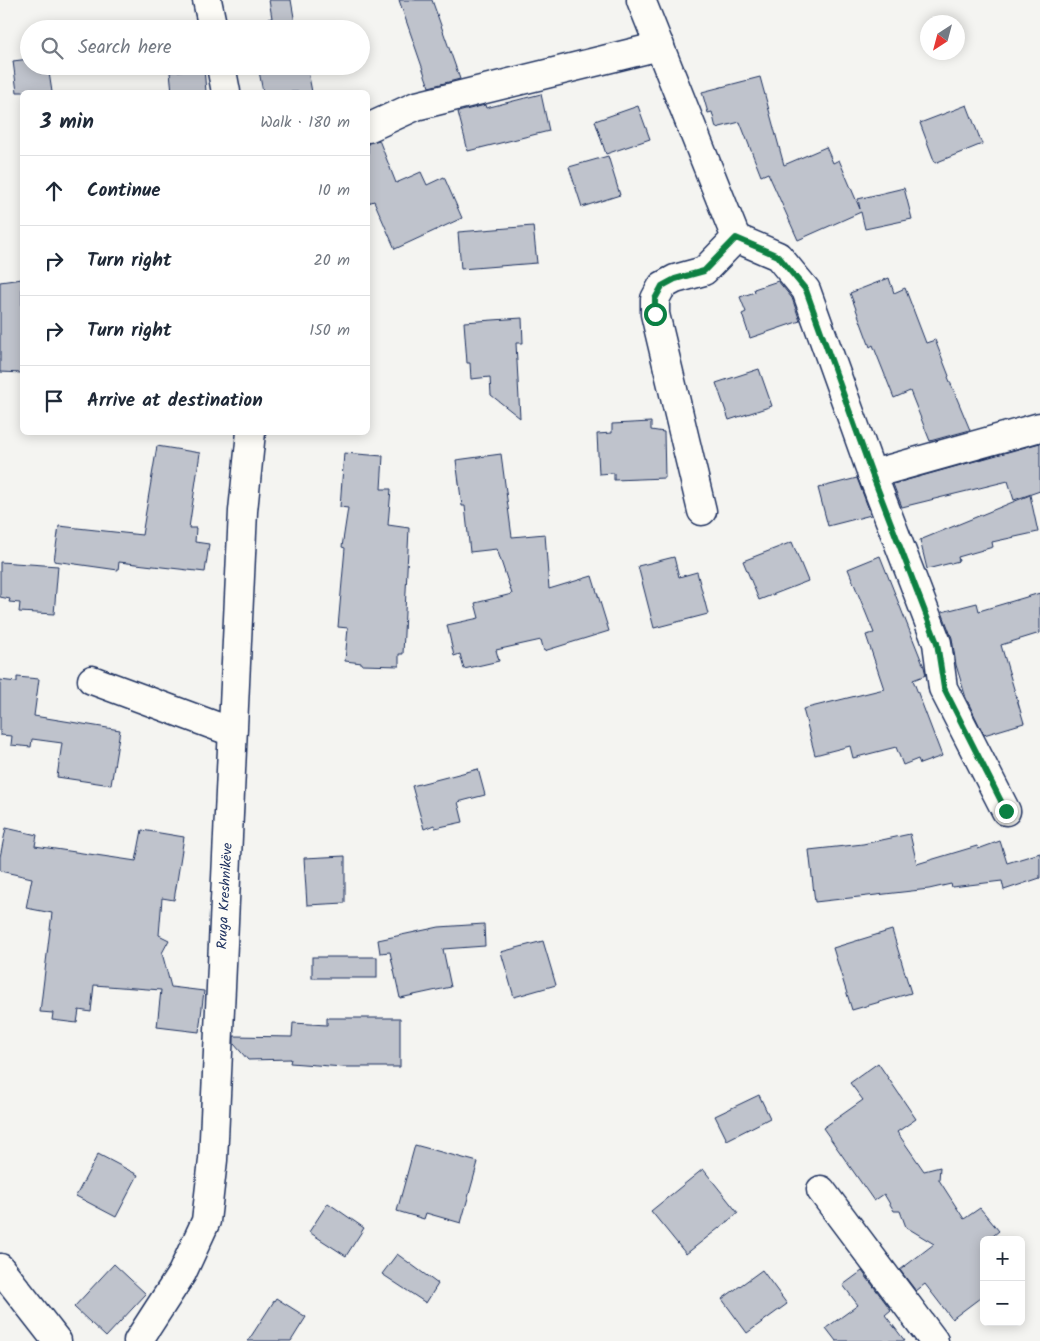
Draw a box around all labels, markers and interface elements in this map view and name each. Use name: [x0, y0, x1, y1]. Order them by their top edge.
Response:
north arrow: [920, 15, 965, 60]
search box: [20, 20, 370, 75]
text: Search here: [78, 33, 172, 63]
icon: search: [38, 34, 66, 62]
text: 3 min: [40, 106, 94, 139]
text: Walk · 180 m: [260, 110, 350, 135]
text: Continue: [87, 176, 160, 206]
icon: ahead: [40, 177, 68, 205]
text: 10 m: [318, 178, 350, 203]
text: Turn right: [87, 246, 172, 276]
icon: right: [40, 247, 68, 275]
text: 20 m: [314, 248, 350, 273]
route start: [644, 303, 667, 326]
text: Turn right: [87, 316, 172, 346]
icon: right: [40, 317, 68, 345]
text: 150 m: [309, 318, 350, 343]
text: Arrive at destination: [87, 386, 263, 416]
icon: arrive: [40, 387, 68, 415]
route end: [995, 800, 1018, 823]
street label: Rruga Kreshnikëve: [211, 841, 239, 950]
map controls: [980, 1236, 1025, 1326]
button: +: [980, 1236, 1025, 1281]
button: −: [980, 1281, 1025, 1326]

